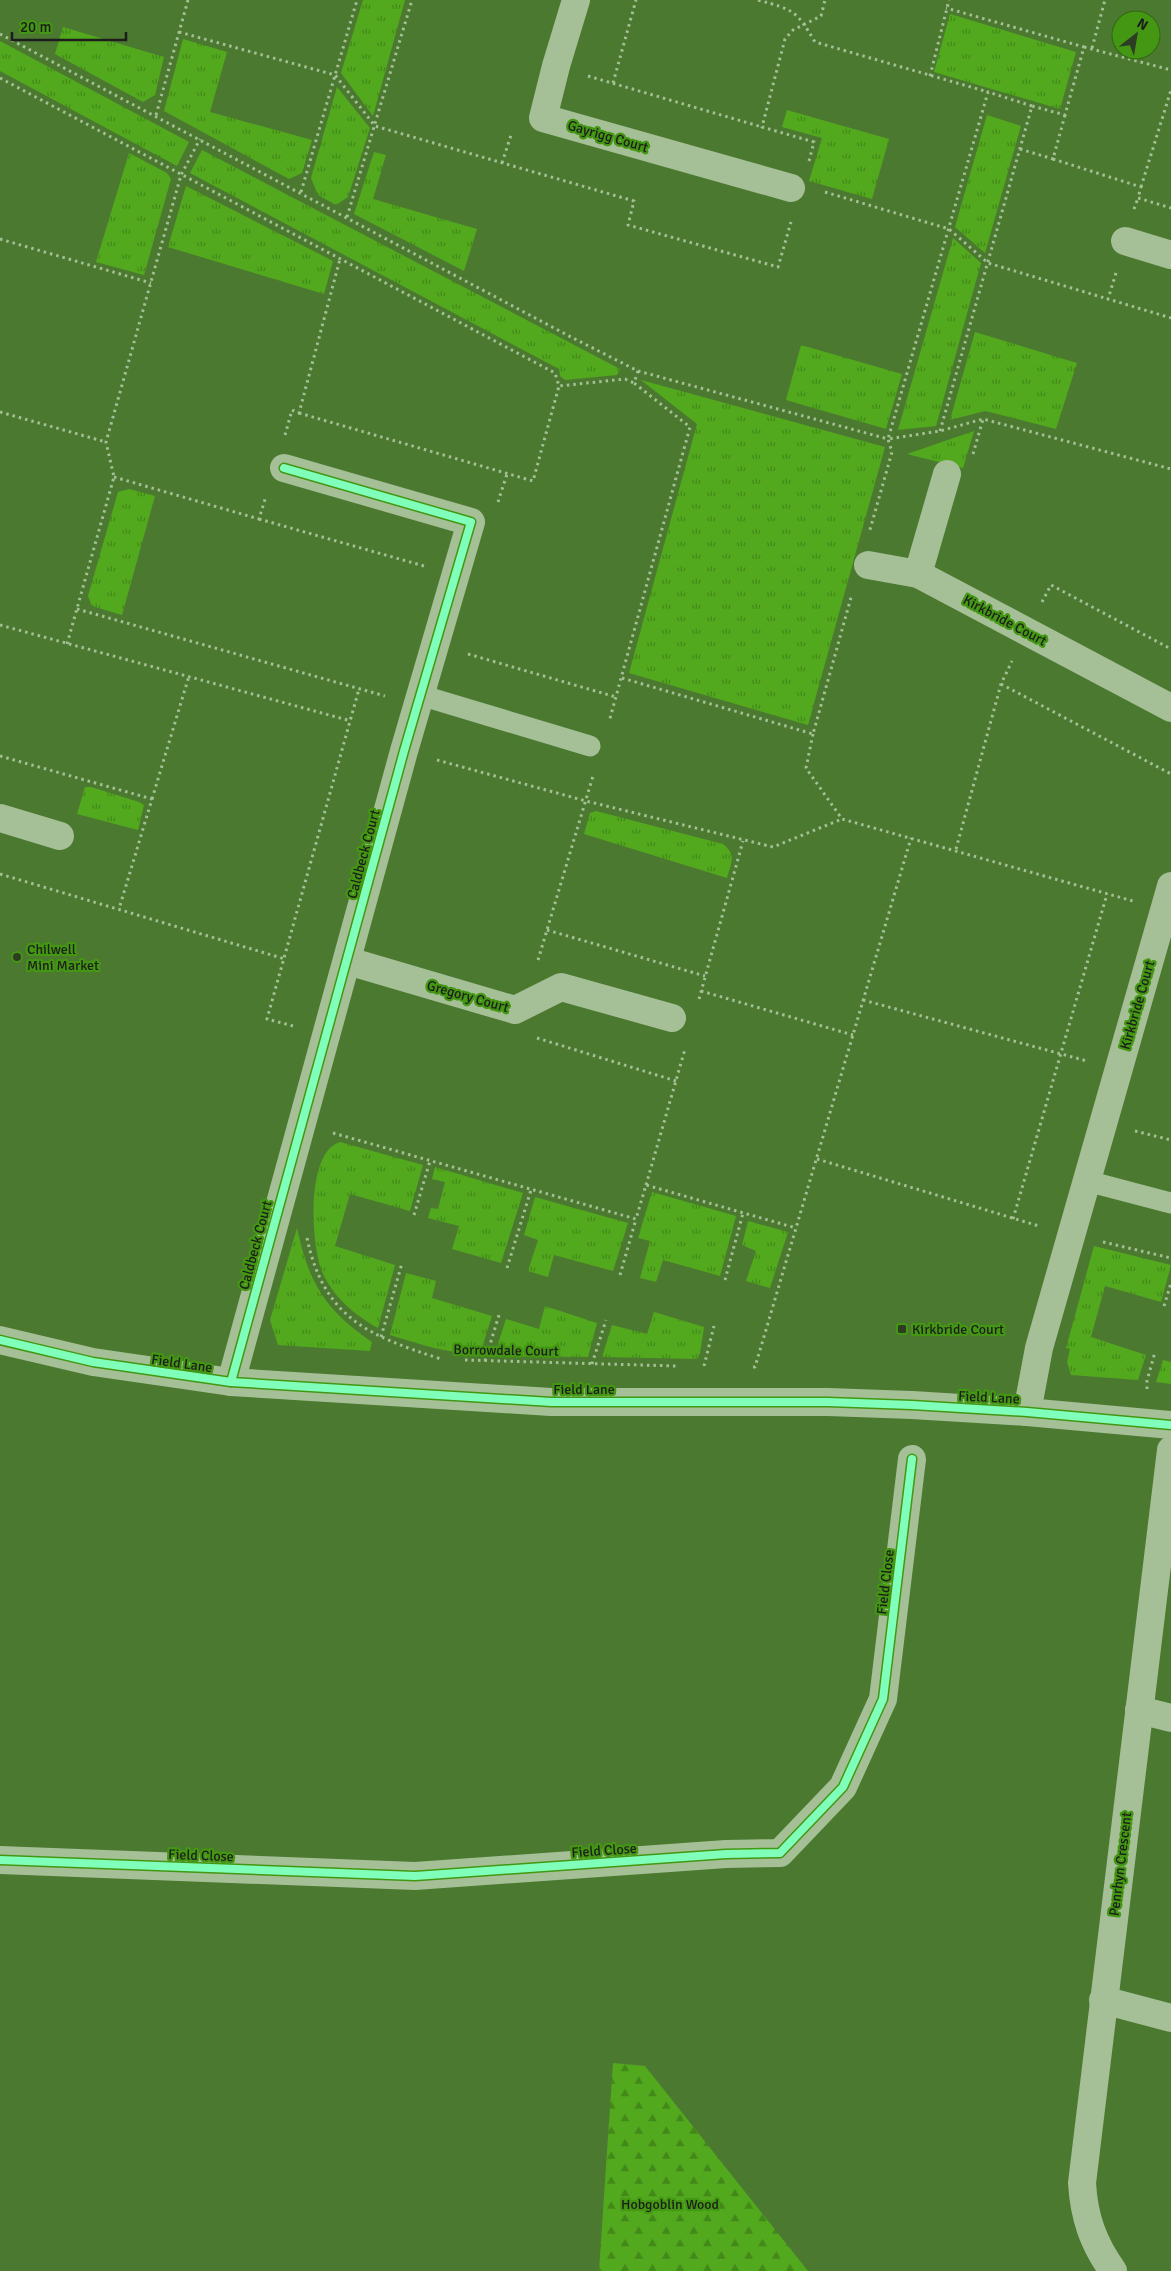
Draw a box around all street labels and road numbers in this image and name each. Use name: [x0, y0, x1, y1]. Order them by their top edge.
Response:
street label: Gayrigg Court: [566, 117, 650, 156]
street label: Kirkbride Court: [960, 591, 1049, 650]
street label: Caldbeck Court: [343, 808, 384, 901]
street label: Kirkbride Court: [1117, 958, 1158, 1052]
street label: Gregory Court: [425, 977, 511, 1016]
street label: Caldbeck Court: [235, 1199, 276, 1292]
street label: Borrowdale Court: [453, 1341, 559, 1360]
street label: Field Lane: [150, 1351, 214, 1376]
street label: Field Lane: [553, 1381, 615, 1398]
street label: Field Lane: [958, 1387, 1020, 1408]
street label: Field Close: [873, 1549, 898, 1616]
street label: Penrhyn Crescent: [1106, 1811, 1135, 1917]
street label: Field Close: [571, 1840, 637, 1861]
street label: Field Close: [168, 1846, 234, 1865]

